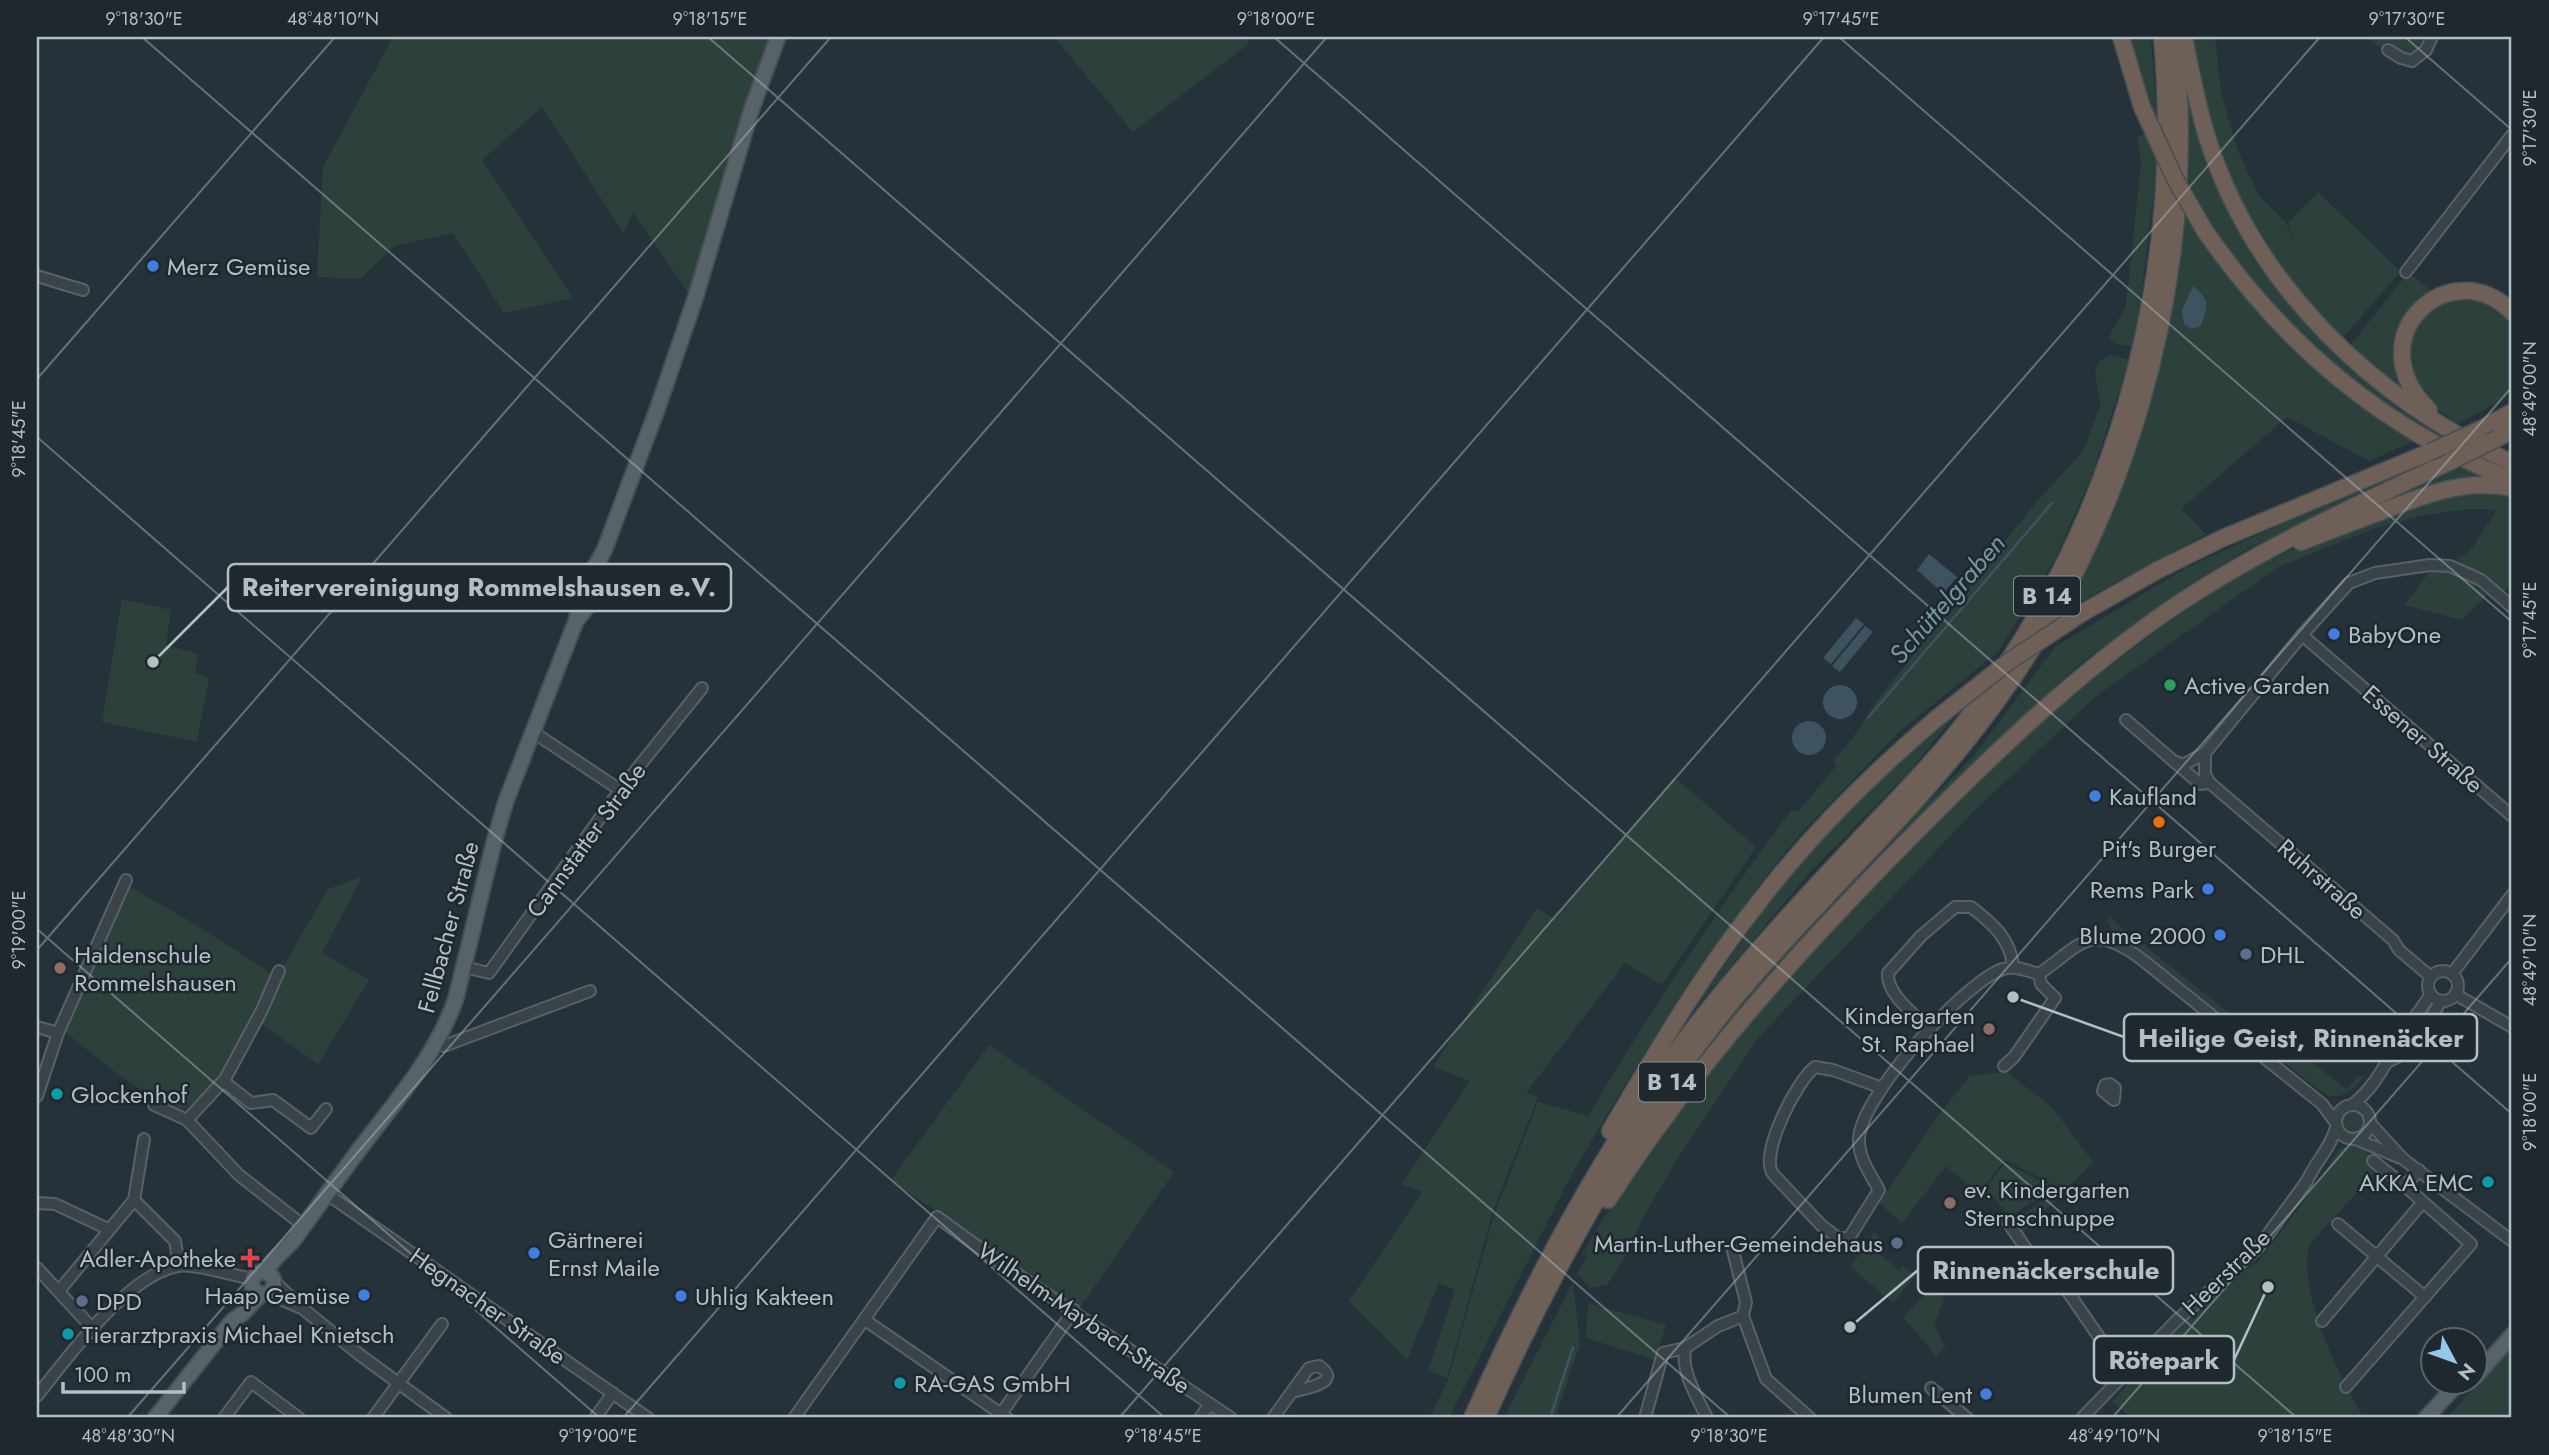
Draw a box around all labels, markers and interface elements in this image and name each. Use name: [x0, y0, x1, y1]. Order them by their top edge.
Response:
text: 9°18'30"E: [105, 6, 183, 32]
text: 48°48'10"N: [287, 6, 379, 32]
text: 9°18'15"E: [673, 6, 747, 32]
text: 9°18'00"E: [1237, 6, 1315, 32]
text: 9°17'45"E: [1803, 6, 1879, 32]
text: 9°17'30"E: [2369, 6, 2445, 32]
text: 9°17'30"E: [2517, 90, 2543, 166]
place label: Merz Gemüse: [167, 249, 310, 284]
marker: Merz Gemüse: [145, 258, 161, 274]
text: 48°49'00"N: [2517, 341, 2543, 437]
text: 9°18'45"E: [6, 400, 32, 478]
water label: Schüttelgraben: [1880, 526, 2014, 672]
callout: Reitervereinigung Rommelshausen e.V.: [228, 564, 731, 611]
text: Reitervereinigung Rommelshausen e.V.: [242, 568, 716, 606]
road number: B 14: [2014, 576, 2080, 616]
text: 9°17'45"E: [2517, 582, 2543, 658]
place label: BabyOne: [2348, 617, 2441, 652]
marker: BabyOne: [2326, 626, 2342, 642]
place label: Active Garden: [2184, 668, 2330, 703]
marker: Active Garden: [2162, 677, 2178, 693]
street label: Essener Straße: [2355, 677, 2491, 801]
street label: Cannstatter Straße: [518, 755, 654, 925]
place label: Kaufland: [2109, 779, 2197, 814]
marker: Kaufland: [2087, 788, 2103, 804]
marker: Pit's Burger: [2151, 814, 2167, 830]
street label: Ruhrstraße: [2270, 830, 2374, 928]
place label: Pit's Burger: [2102, 831, 2217, 866]
street label: Fellbacher Straße: [408, 837, 488, 1017]
place label: Rems Park: [2090, 872, 2194, 907]
marker: Rems Park: [2200, 881, 2216, 897]
text: 9°19'00"E: [6, 891, 32, 969]
text: 48°49'10"N: [2517, 914, 2543, 1006]
place label: Blume 2000: [2079, 918, 2206, 953]
marker: Blume 2000: [2212, 927, 2228, 943]
place label: Haldenschule Rommelshausen: [74, 937, 237, 1000]
place label: DHL: [2260, 937, 2304, 972]
marker: DHL: [2238, 946, 2254, 962]
marker: Haldenschule Rommelshausen: [52, 960, 68, 976]
place label: Kindergarten St. Raphael: [1845, 998, 1975, 1061]
callout: Heilige Geist, Rinnenäcker: [2124, 1014, 2477, 1061]
text: Heilige Geist, Rinnenäcker: [2138, 1019, 2464, 1057]
marker: Kindergarten St. Raphael: [1981, 1021, 1997, 1037]
road number: B 14: [1639, 1063, 1705, 1102]
text: 9°18'00"E: [2517, 1073, 2543, 1151]
place label: Glockenhof: [71, 1077, 189, 1112]
marker: Glockenhof: [49, 1086, 65, 1102]
place label: AKKA EMC: [2359, 1165, 2474, 1200]
place label: ev. Kindergarten Sternschnuppe: [1964, 1172, 2130, 1235]
marker: AKKA EMC: [2480, 1174, 2496, 1190]
marker: ev. Kindergarten Sternschnuppe: [1942, 1195, 1958, 1211]
street label: Heerstraße: [2174, 1221, 2278, 1323]
place label: Gärtnerei Ernst Maile: [548, 1222, 660, 1285]
place label: Martin-Luther-Gemeindehaus: [1594, 1226, 1883, 1261]
street label: Wilhelm-Maybach-Straße: [971, 1234, 1197, 1402]
marker: Martin-Luther-Gemeindehaus: [1889, 1235, 1905, 1251]
street label: Hegnacher Straße: [403, 1239, 573, 1373]
place label: Adler-Apotheke: [79, 1241, 236, 1276]
marker: Gärtnerei Ernst Maile: [526, 1245, 542, 1261]
callout: Rinnenäckerschule: [1918, 1247, 2173, 1294]
marker: Adler-Apotheke: [242, 1250, 258, 1266]
text: Rinnenäckerschule: [1932, 1251, 2160, 1289]
place label: Haap Gemüse: [205, 1278, 350, 1313]
place label: Uhlig Kakteen: [695, 1279, 834, 1314]
place label: DPD: [96, 1284, 142, 1319]
marker: Haap Gemüse: [356, 1287, 372, 1303]
marker: Uhlig Kakteen: [673, 1288, 689, 1304]
marker: DPD: [74, 1293, 90, 1309]
place label: Tierarztpraxis Michael Knietsch: [82, 1317, 395, 1352]
marker: Tierarztpraxis Michael Knietsch: [60, 1326, 76, 1342]
north arrow: [2420, 1326, 2490, 1396]
callout: Rötepark: [2094, 1336, 2234, 1383]
text: Rötepark: [2108, 1341, 2220, 1379]
scale bar: [63, 1350, 184, 1394]
text: N: [2451, 1357, 2482, 1386]
text: 100 m: [74, 1360, 131, 1390]
place label: RA-GAS GmbH: [914, 1366, 1071, 1401]
marker: RA-GAS GmbH: [892, 1375, 908, 1391]
place label: Blumen Lent: [1848, 1377, 1972, 1412]
marker: Blumen Lent: [1978, 1386, 1994, 1402]
text: 48°48'30"N: [81, 1423, 175, 1449]
text: 9°19'00"E: [559, 1423, 637, 1449]
text: 9°18'45"E: [1124, 1423, 1202, 1449]
text: 9°18'30"E: [1690, 1423, 1768, 1449]
text: 48°49'10"N: [2068, 1423, 2160, 1449]
text: 9°18'15"E: [2258, 1423, 2332, 1449]

